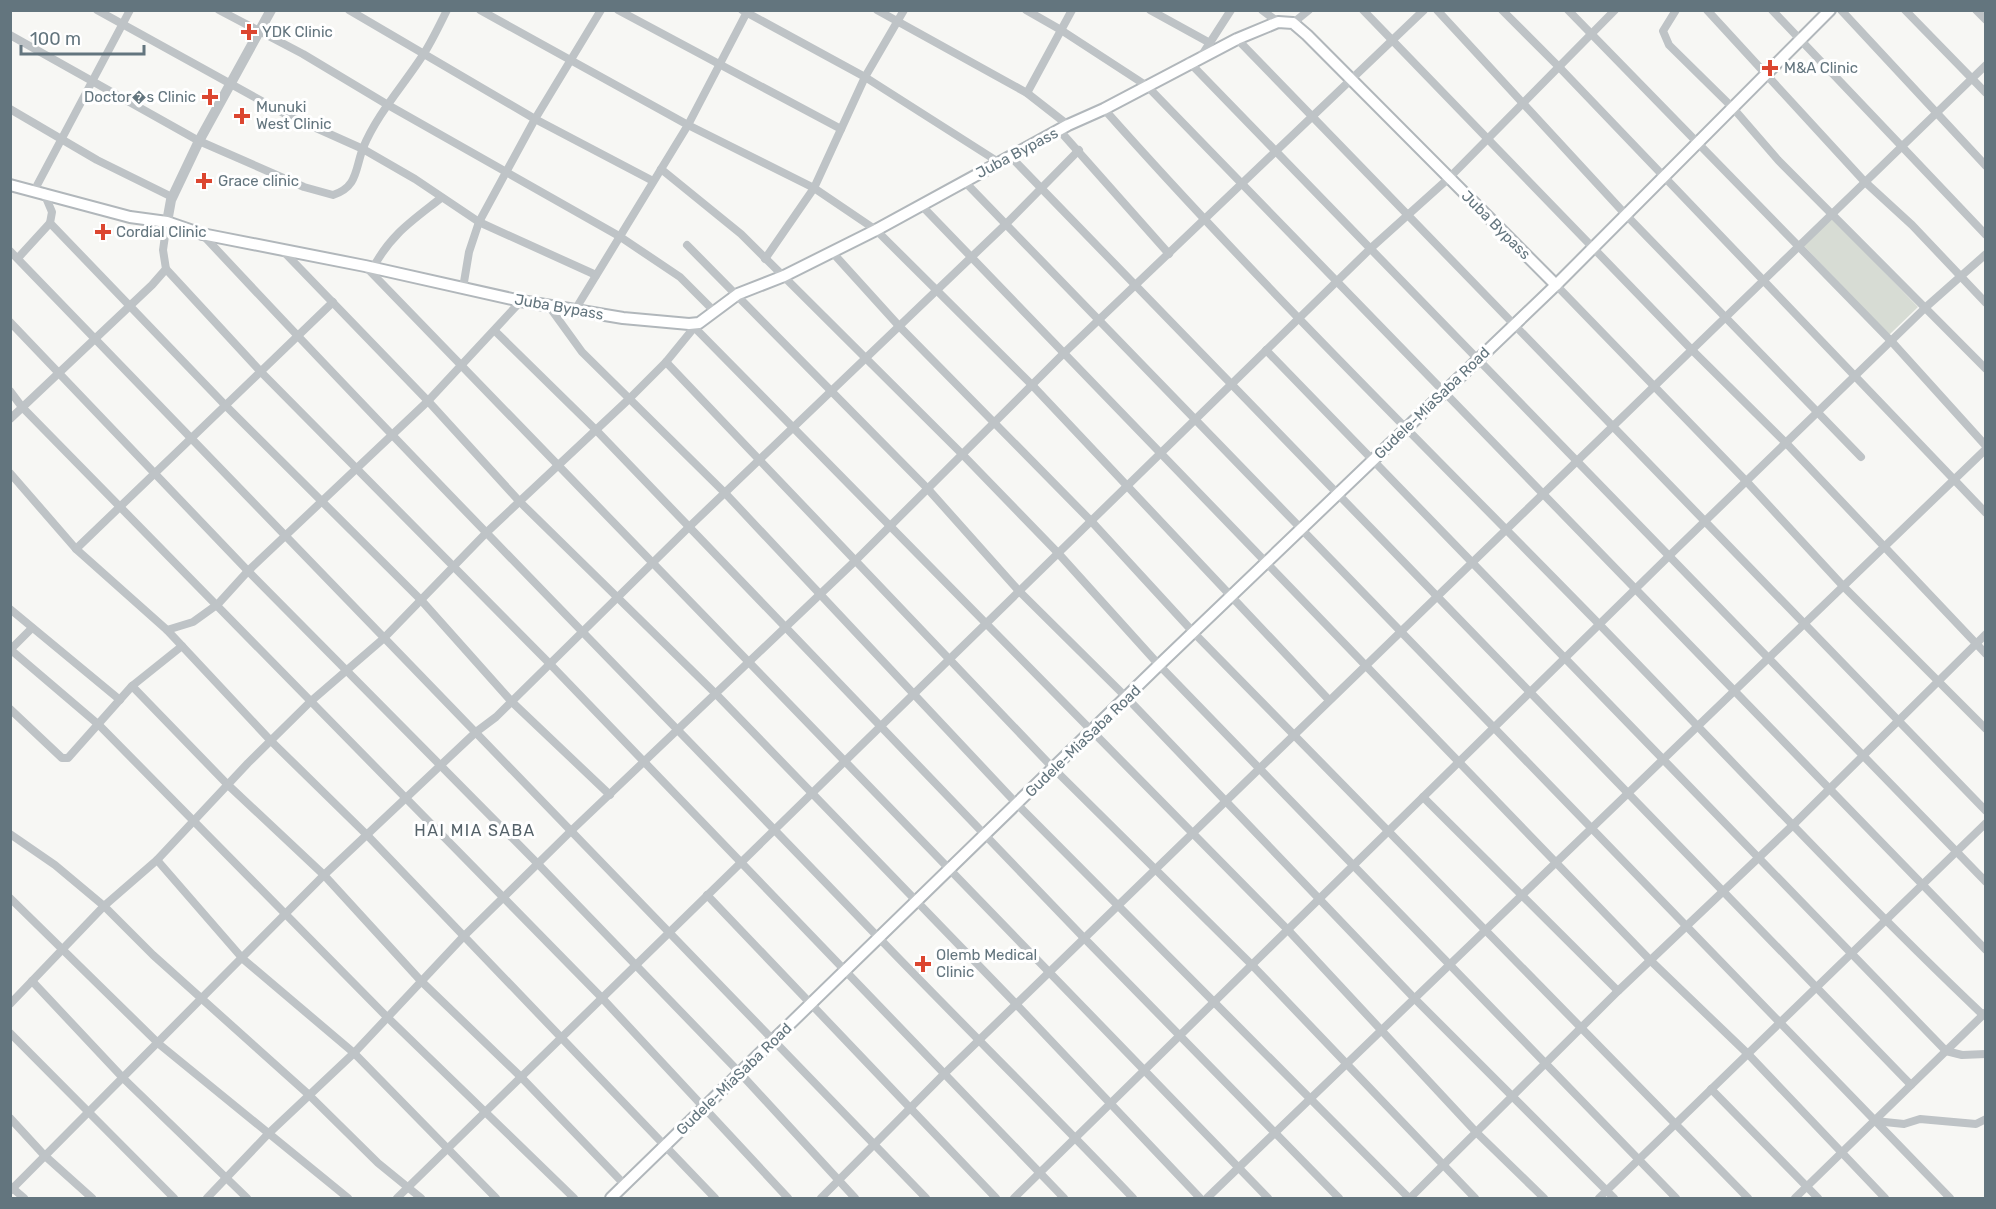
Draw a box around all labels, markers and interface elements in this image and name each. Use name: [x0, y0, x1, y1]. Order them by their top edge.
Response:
scale bar: [21, 18, 144, 56]
marker: YDK Clinic: [240, 23, 258, 41]
place label: YDK Clinic: [262, 23, 333, 41]
text: 100 m: [30, 28, 81, 50]
marker: M&A Clinic: [1761, 59, 1779, 77]
place label: M&A Clinic: [1784, 59, 1858, 77]
place label: Doctor�s Clinic: [84, 88, 196, 106]
marker: Doctor�s Clinic: [201, 88, 219, 106]
place label: Munuki West Clinic: [256, 98, 332, 133]
marker: Munuki West Clinic: [233, 107, 251, 125]
street label: Juba Bypass: [973, 124, 1061, 182]
marker: Grace clinic: [195, 172, 213, 190]
place label: Grace clinic: [218, 172, 299, 190]
street label: Juba Bypass: [1458, 187, 1534, 263]
marker: Cordial Clinic: [94, 223, 112, 241]
place label: Cordial Clinic: [116, 223, 207, 241]
street label: Juba Bypass: [513, 290, 605, 324]
street label: Gudele-MiaSaba Road: [1370, 343, 1494, 463]
street label: Gudele-MiaSaba Road: [1021, 681, 1145, 801]
district label: HAI MIA SABA: [414, 821, 536, 840]
place label: Olemb Medical Clinic: [936, 946, 1037, 981]
marker: Olemb Medical Clinic: [914, 955, 932, 973]
street label: Gudele-MiaSaba Road: [672, 1019, 796, 1139]

